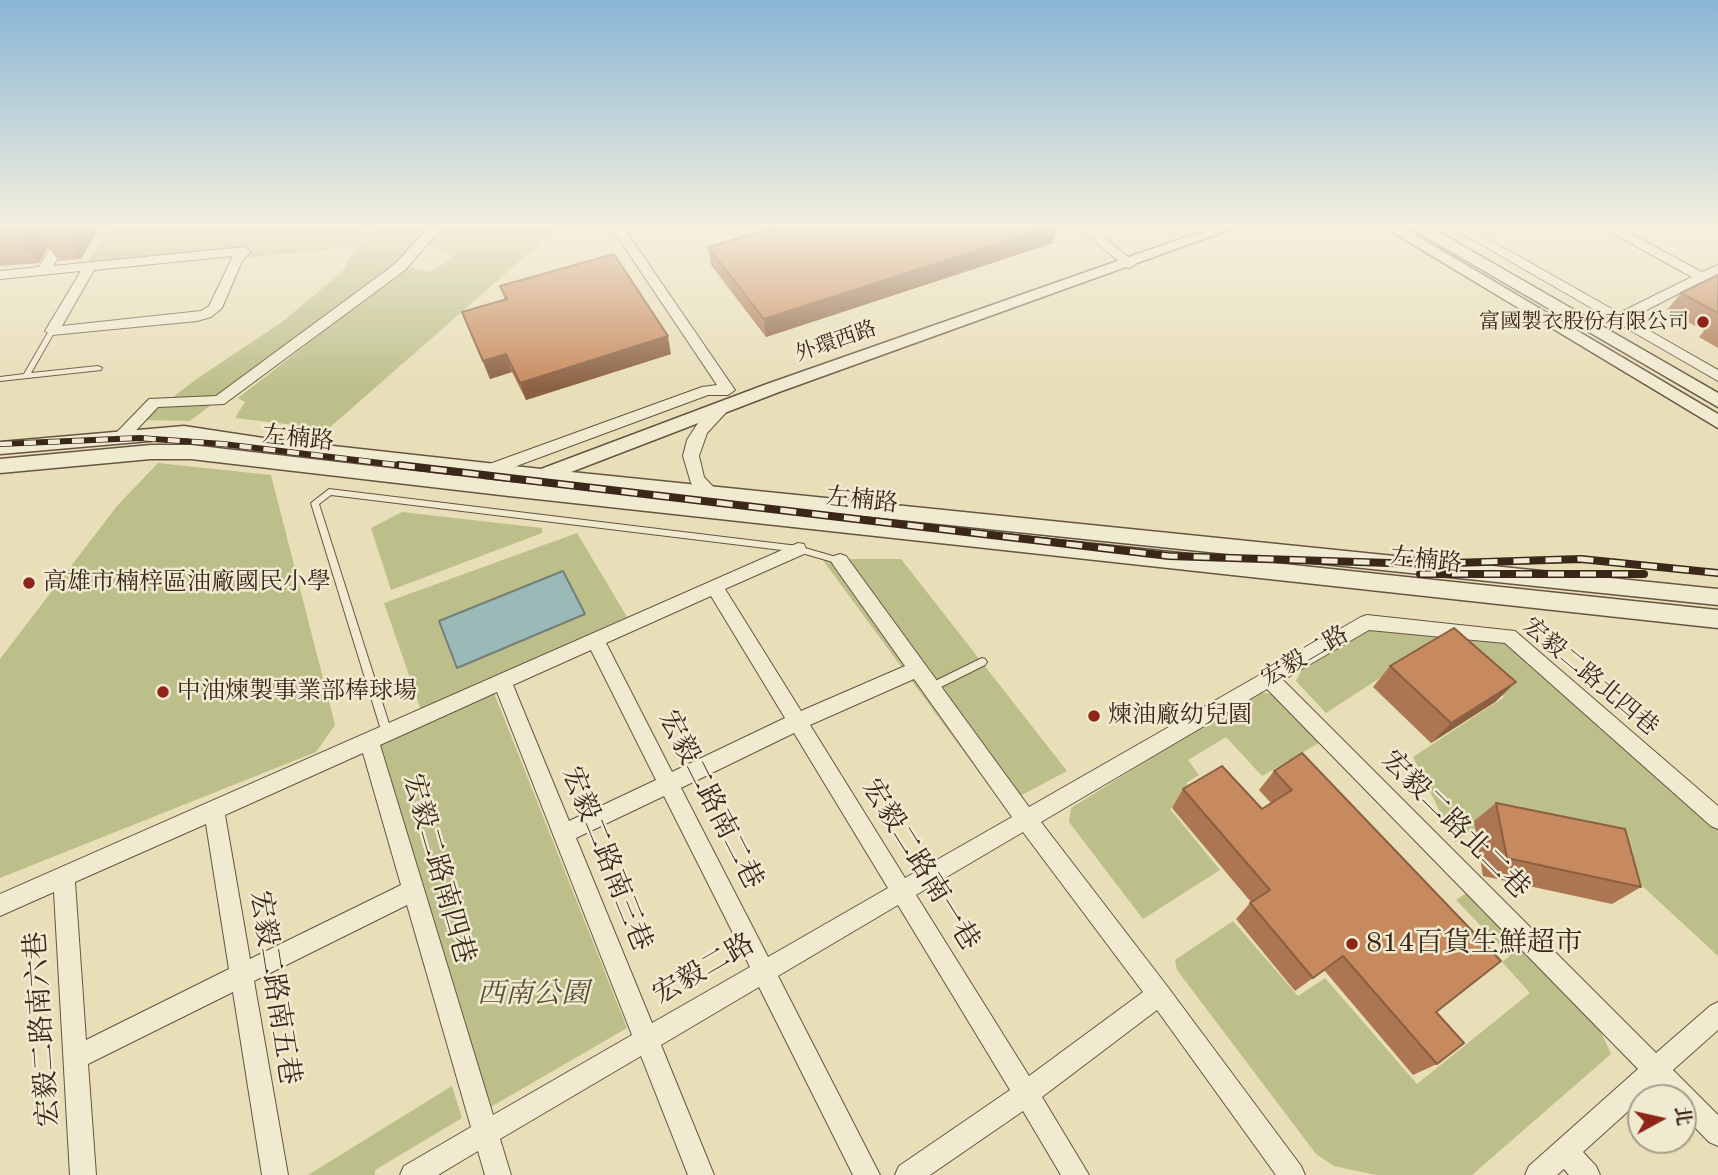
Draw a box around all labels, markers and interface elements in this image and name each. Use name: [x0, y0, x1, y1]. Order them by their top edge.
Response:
place label: 富國製衣股份有限公司: [1479, 309, 1689, 335]
marker: 富國製衣股份有限公司: [1695, 314, 1711, 330]
street label: 外環西路: [792, 316, 880, 368]
street label: 左楠路: [261, 421, 335, 457]
street label: 左楠路: [825, 483, 899, 519]
street label: 左楠路: [1389, 543, 1463, 579]
place label: 高雄市楠梓區油廠國民小學: [43, 569, 331, 597]
marker: 高雄市楠梓區油廠國民小學: [21, 575, 37, 591]
street label: 宏毅二路北四巷: [1516, 612, 1664, 742]
street label: 宏毅二路: [1256, 621, 1354, 693]
place label: 中油煉製事業部棒球場: [177, 678, 417, 706]
marker: 中油煉製事業部棒球場: [155, 684, 171, 700]
place label: 煉油廠幼兒園: [1108, 702, 1252, 730]
street label: 宏毅二路南二巷: [651, 705, 769, 895]
marker: 煉油廠幼兒園: [1086, 708, 1102, 724]
street label: 宏毅二路北二巷: [1374, 744, 1536, 906]
street label: 宏毅二路南三巷: [554, 762, 658, 956]
street label: 宏毅二路南四巷: [395, 770, 481, 968]
street label: 宏毅二路南一巷: [854, 773, 986, 957]
street label: 宏毅二路南五巷: [242, 889, 306, 1087]
street label: 宏毅二路: [647, 927, 761, 1013]
place label: 814百貨生鮮超市: [1366, 927, 1583, 961]
street label: 宏毅二路南六巷: [19, 930, 67, 1128]
marker: 814百貨生鮮超市: [1344, 936, 1360, 952]
park label: 西南公園: [477, 978, 589, 1012]
north arrow: [1627, 1084, 1697, 1154]
text: 北: [1671, 1106, 1692, 1127]

